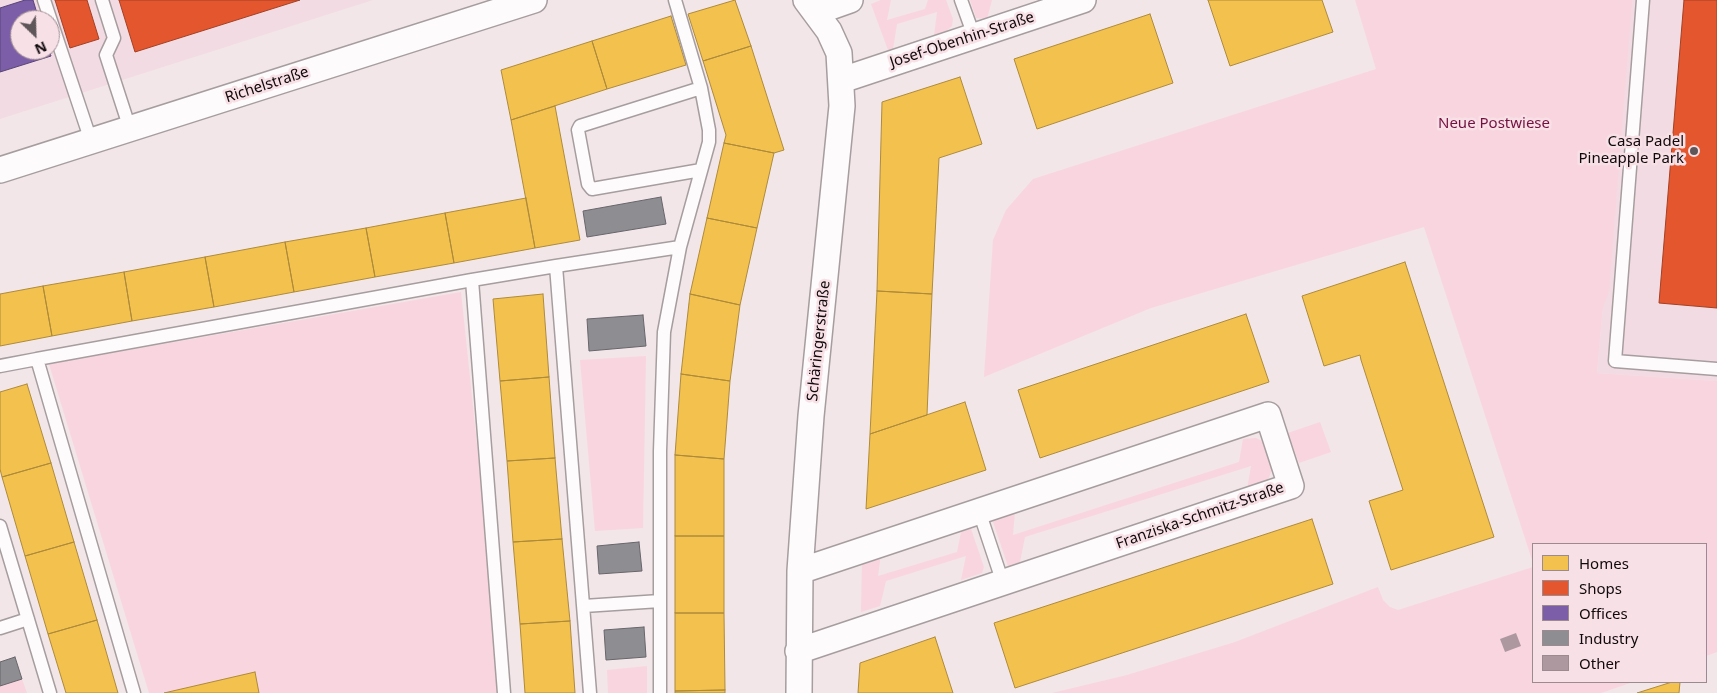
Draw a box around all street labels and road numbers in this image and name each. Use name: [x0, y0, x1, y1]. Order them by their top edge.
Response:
street label: Josef-Obenhin-Straße: [888, 8, 1036, 72]
street label: Richelstraße: [223, 63, 311, 107]
street label: Schäringerstraße: [804, 280, 834, 402]
street label: Franziska-Schmitz-Straße: [1114, 479, 1286, 553]

